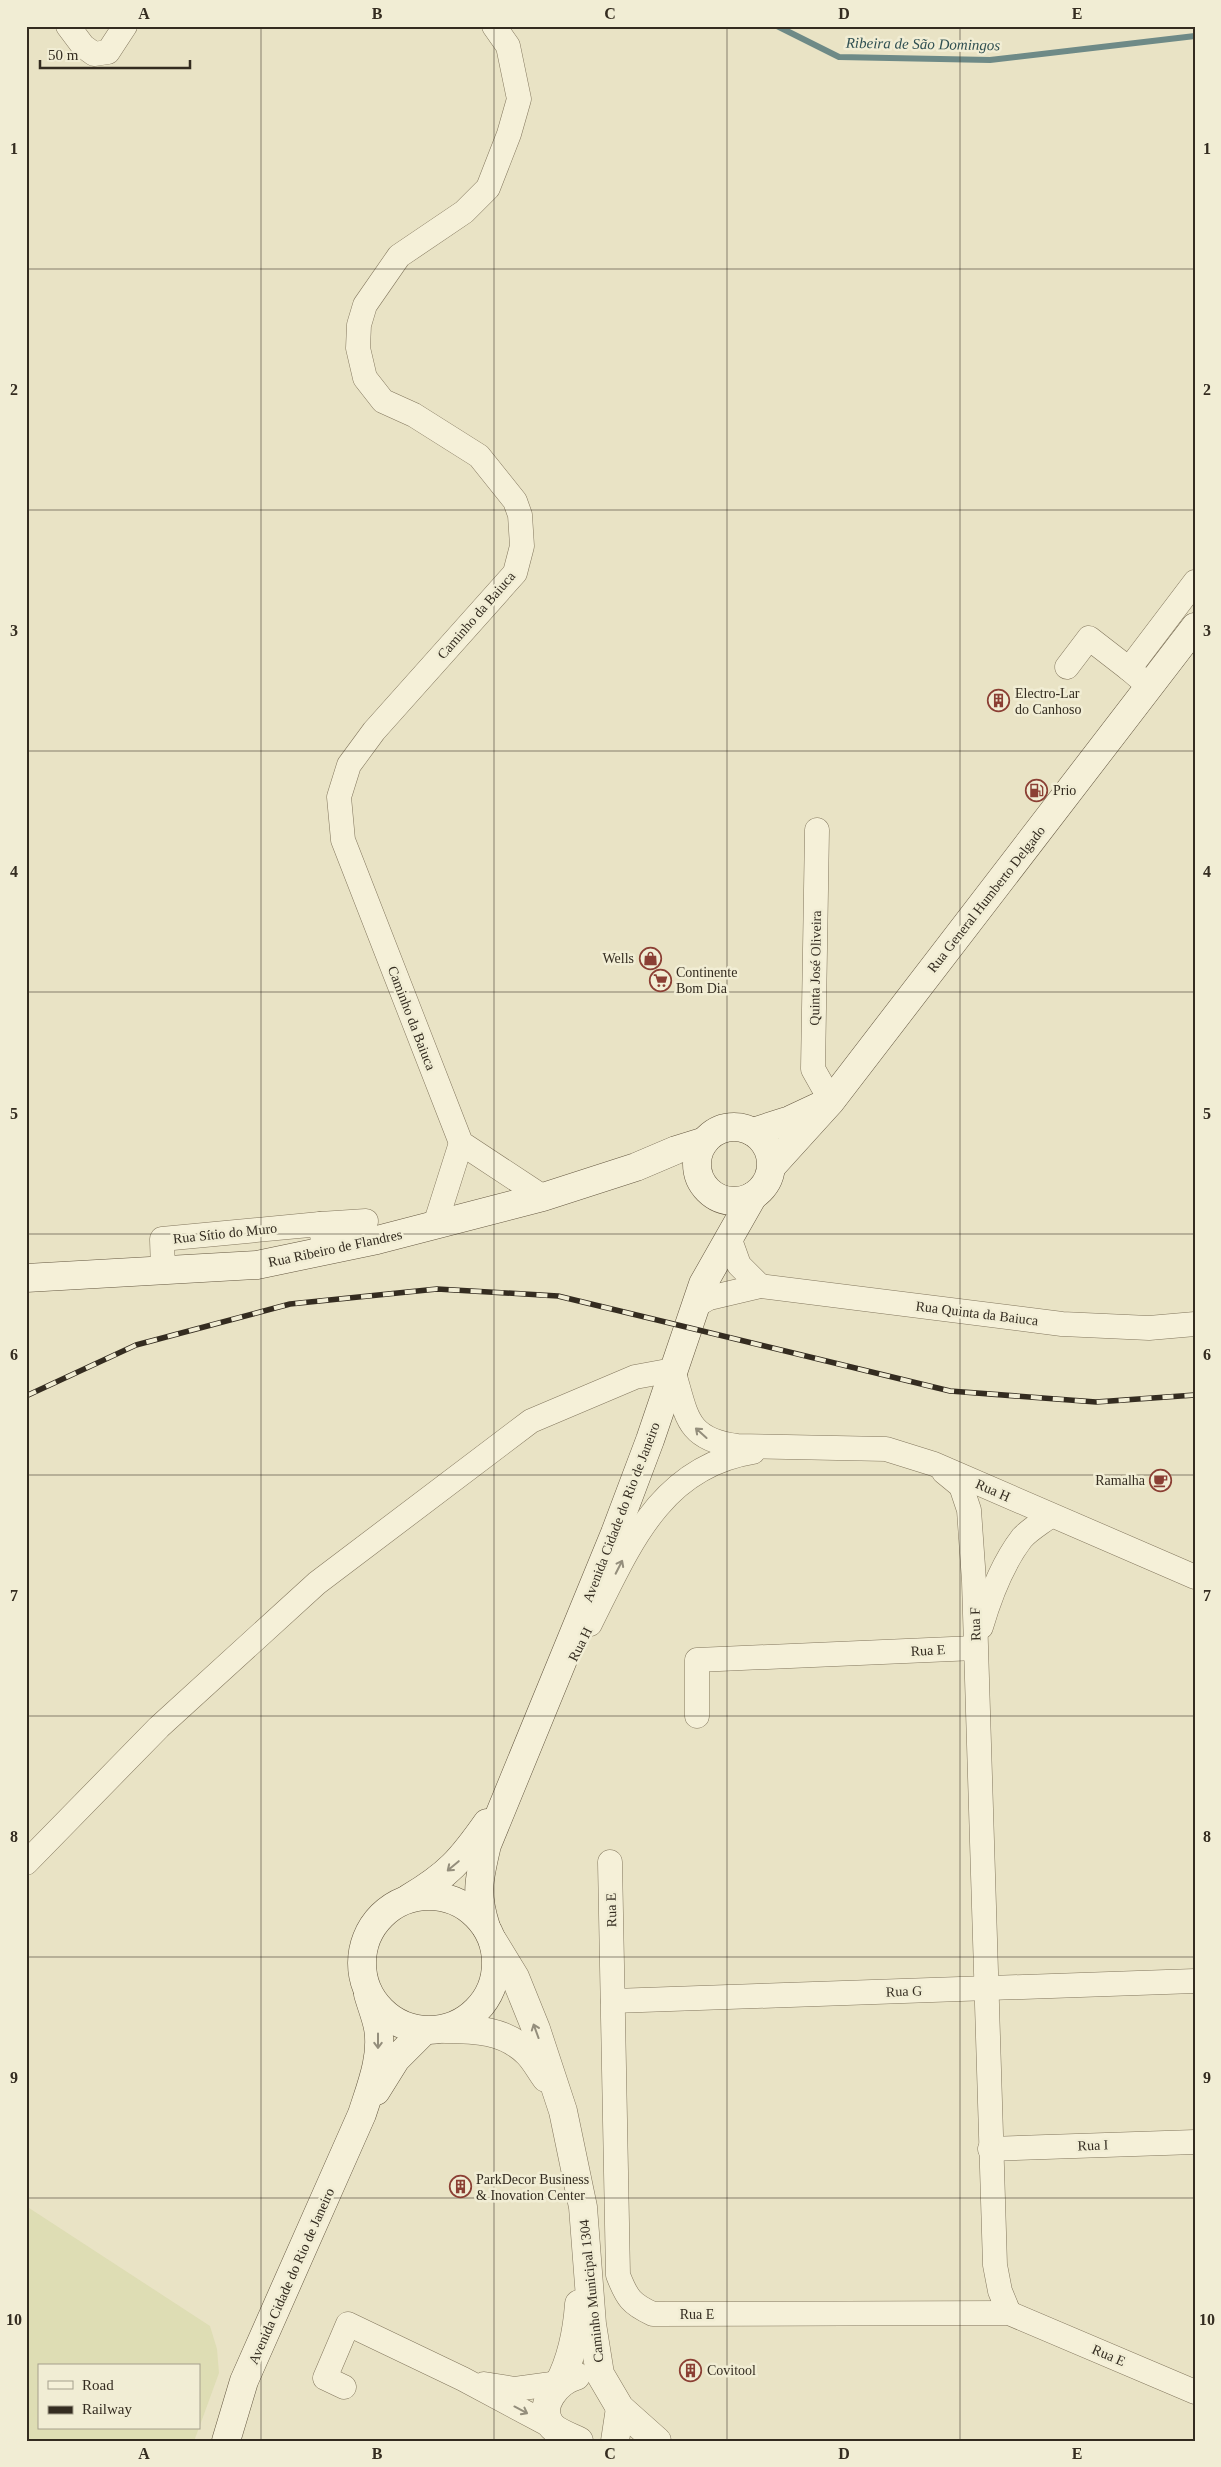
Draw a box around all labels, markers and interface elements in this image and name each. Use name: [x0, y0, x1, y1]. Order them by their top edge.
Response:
text: A: [138, 5, 150, 22]
text: B: [372, 5, 383, 22]
text: C: [604, 5, 616, 22]
text: D: [838, 5, 850, 22]
text: E: [1072, 5, 1082, 22]
water label: Ribeira de São Domingos: [845, 35, 1001, 53]
scale bar: [40, 38, 190, 70]
text: 50 m: [48, 47, 79, 63]
text: 1: [10, 140, 18, 157]
text: 1: [1203, 140, 1211, 157]
text: 2: [10, 381, 18, 398]
text: 2: [1203, 381, 1211, 398]
street label: Caminho da Baiuca: [434, 568, 519, 662]
text: 3: [10, 622, 18, 639]
text: 3: [1203, 622, 1211, 639]
place label: Electro-Lar do Canhoso: [1015, 686, 1082, 717]
building icon: Electro-Lar do Canhoso: [987, 689, 1011, 713]
fuel station icon: Prio: [1025, 778, 1049, 802]
place label: Prio: [1053, 783, 1076, 798]
street label: Rua General Humberto Delgado: [925, 823, 1048, 975]
text: 4: [10, 863, 18, 880]
text: 4: [1203, 863, 1211, 880]
street label: Quinta José Oliveira: [807, 910, 824, 1026]
shop icon: Wells: [638, 946, 662, 970]
place label: Wells: [602, 951, 634, 966]
street label: Caminho da Baiuca: [385, 964, 439, 1073]
place label: Continente Bom Dia: [676, 965, 737, 996]
supermarket icon: Continente Bom Dia: [648, 968, 672, 992]
text: 5: [10, 1105, 18, 1122]
text: 5: [1203, 1105, 1211, 1122]
street label: Rua Sítio do Muro: [172, 1221, 278, 1246]
street label: Rua Ribeiro de Flandres: [267, 1227, 403, 1270]
street label: Rua Quinta da Baiuca: [915, 1299, 1040, 1329]
text: 6: [10, 1346, 18, 1363]
text: 6: [1203, 1346, 1211, 1363]
street label: Avenida Cidade do Rio de Janeiro: [580, 1420, 663, 1604]
one-way arrow: [695, 1427, 708, 1439]
cafe icon: Ramalha: [1149, 1468, 1173, 1492]
place label: Ramalha: [1095, 1473, 1146, 1488]
street label: Rua H: [973, 1476, 1012, 1505]
one-way arrow: [614, 1560, 624, 1575]
text: 7: [10, 1587, 18, 1604]
text: 7: [1203, 1587, 1211, 1604]
street label: Rua F: [967, 1607, 984, 1641]
street label: Rua H: [566, 1625, 595, 1664]
street label: Rua E: [910, 1642, 946, 1659]
text: 8: [10, 1828, 18, 1845]
text: 8: [1203, 1828, 1211, 1845]
one-way arrow: [447, 1861, 460, 1872]
street label: Rua E: [604, 1893, 619, 1927]
street label: Rua G: [886, 1983, 922, 2000]
one-way arrow: [531, 2023, 541, 2039]
one-way arrow: [373, 2032, 383, 2049]
text: 9: [10, 2069, 18, 2086]
text: 9: [1203, 2069, 1211, 2086]
street label: Rua I: [1077, 2137, 1109, 2154]
place label: ParkDecor Business & Inovation Center: [476, 2172, 589, 2203]
building icon: ParkDecor Business & Inovation Center: [448, 2175, 472, 2199]
street label: Avenida Cidade do Rio de Janeiro: [246, 2186, 337, 2367]
street label: Caminho Municipal 1304: [577, 2219, 606, 2363]
street label: Rua E: [680, 2307, 714, 2322]
text: 10: [6, 2311, 22, 2328]
text: 10: [1199, 2311, 1215, 2328]
street label: Rua E: [1090, 2342, 1128, 2369]
building icon: Covitool: [679, 2358, 703, 2382]
place label: Covitool: [707, 2363, 756, 2378]
legend: [38, 2364, 200, 2430]
text: Road: [82, 2377, 114, 2393]
text: Railway: [82, 2401, 132, 2417]
one-way arrow: [513, 2406, 528, 2415]
text: A: [138, 2445, 150, 2462]
text: B: [372, 2445, 383, 2462]
text: C: [604, 2445, 616, 2462]
text: D: [838, 2445, 850, 2462]
text: E: [1072, 2445, 1082, 2462]

